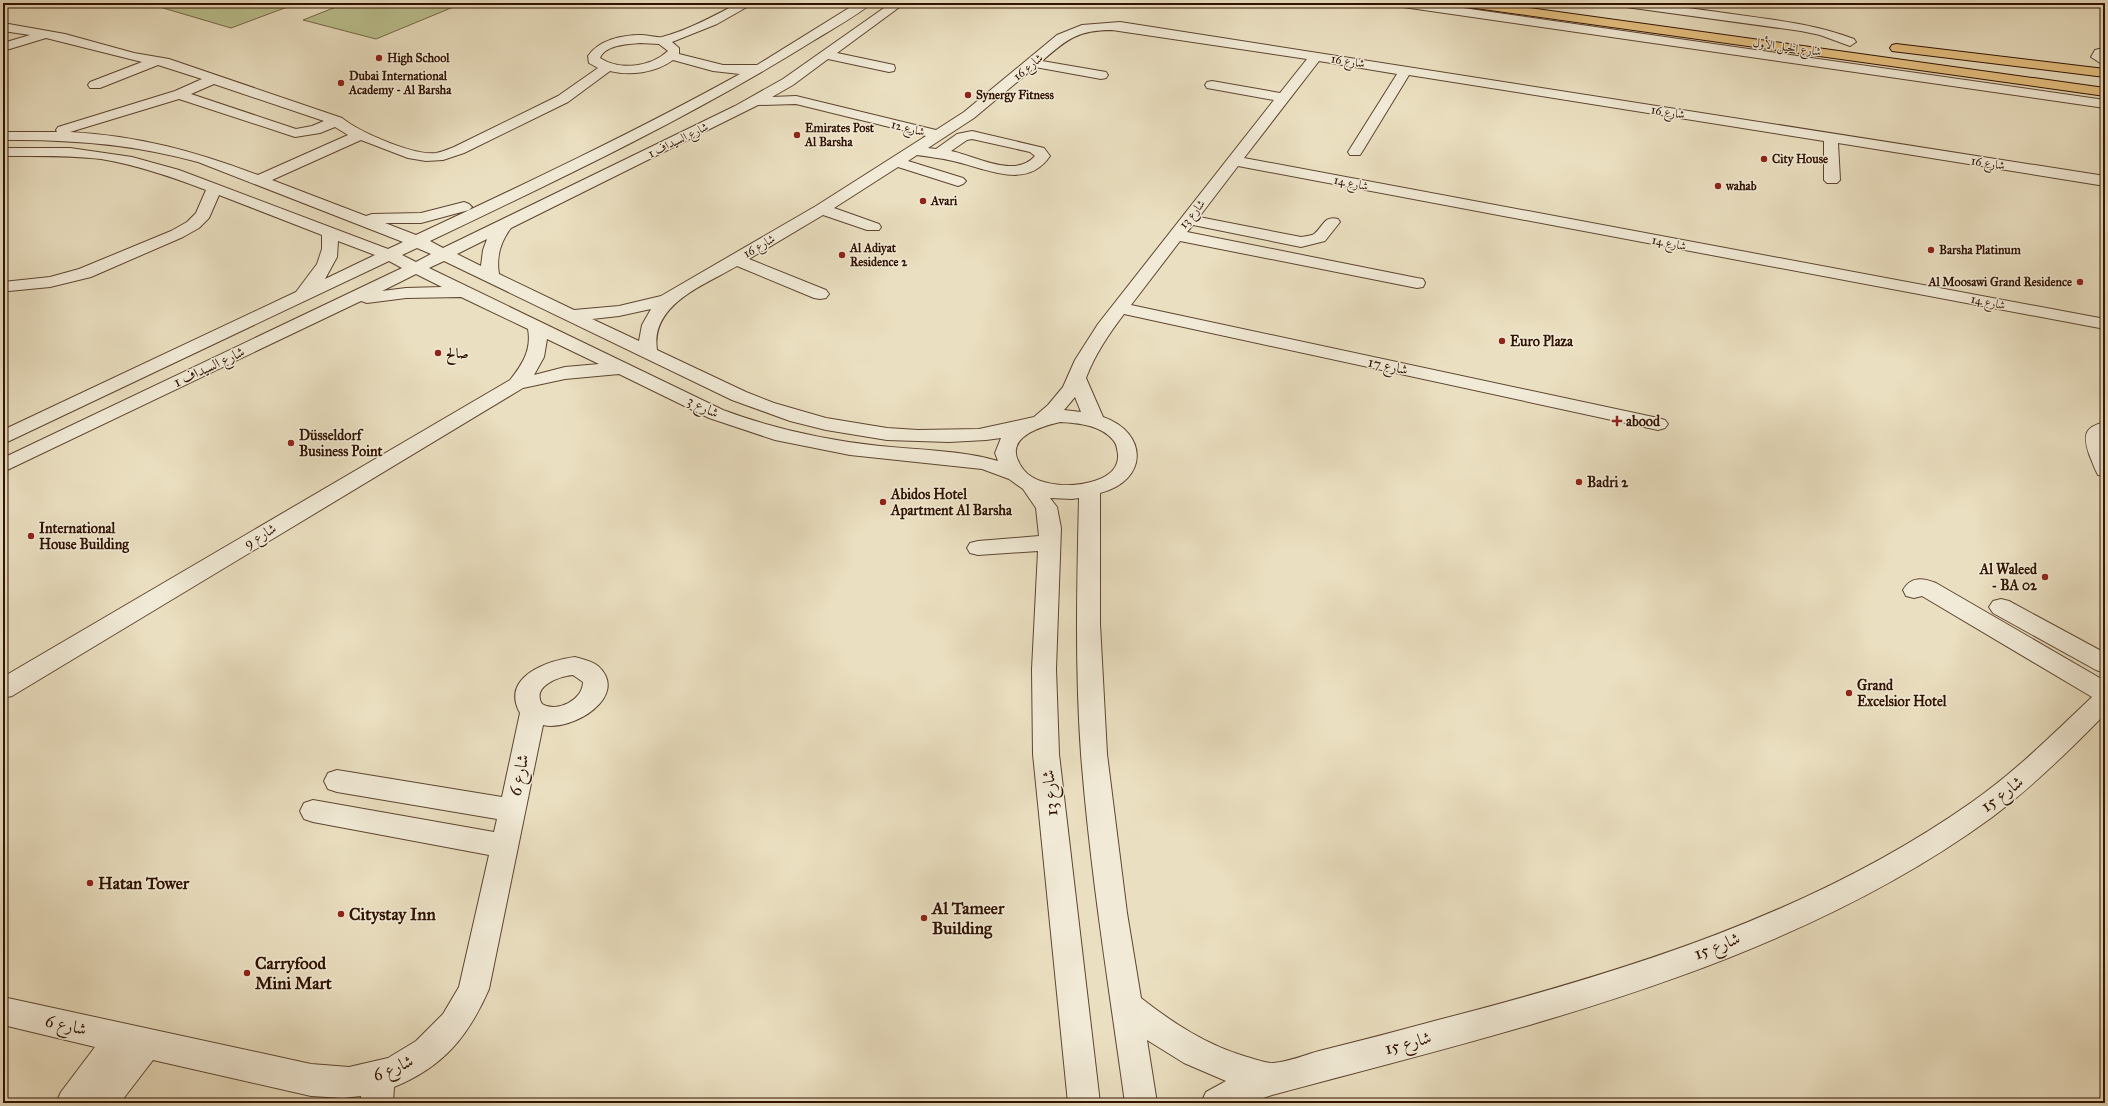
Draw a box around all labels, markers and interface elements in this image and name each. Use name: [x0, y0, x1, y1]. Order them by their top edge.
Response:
street label: شارع الخيل الأول: [1751, 33, 1823, 63]
place label: High School: [387, 51, 450, 66]
street label: شارع 16: [1010, 51, 1048, 86]
street label: شارع 16: [1329, 51, 1366, 75]
marker: High School: [374, 53, 384, 63]
place label: Dubai International Academy - Al Barsha: [348, 69, 452, 98]
marker: Dubai International Academy - Al Barsha: [336, 78, 346, 88]
place label: Synergy Fitness: [976, 88, 1054, 103]
marker: Synergy Fitness: [963, 90, 973, 100]
street label: شارع 16: [1649, 102, 1686, 126]
street label: شارع 12: [889, 117, 926, 143]
street label: شارع السيداف 1: [646, 119, 712, 164]
place label: Emirates Post Al Barsha: [804, 121, 875, 149]
marker: Emirates Post Al Barsha: [792, 130, 802, 140]
place label: City House: [1772, 152, 1828, 167]
street label: شارع 16: [1969, 153, 2006, 177]
marker: City House: [1759, 154, 1769, 164]
street label: شارع 14: [1332, 173, 1370, 197]
place label: wahab: [1725, 179, 1757, 193]
marker: wahab: [1713, 181, 1723, 191]
place label: Avari: [930, 194, 958, 208]
marker: Avari: [918, 196, 928, 206]
street label: شارع 13: [1176, 197, 1211, 234]
street label: شارع 16: [741, 231, 779, 264]
street label: شارع 14: [1650, 233, 1688, 257]
place label: Al Adiyat Residence 2: [849, 241, 908, 269]
place label: Barsha Platinum: [1939, 243, 2022, 257]
marker: Barsha Platinum: [1926, 245, 1936, 255]
marker: Al Adiyat Residence 2: [837, 250, 847, 260]
place label: Al Moosawi Grand Residence: [1927, 275, 2072, 289]
marker: Al Moosawi Grand Residence: [2075, 277, 2085, 287]
street label: شارع 14: [1969, 292, 2007, 316]
place label: Euro Plaza: [1510, 333, 1574, 350]
marker: Euro Plaza: [1497, 336, 1507, 346]
street label: شارع السيداف 1: [171, 343, 248, 394]
place label: صالح: [446, 345, 469, 365]
marker: صالح: [433, 348, 443, 358]
street label: شارع 17: [1366, 353, 1410, 381]
street label: شارع 3: [683, 392, 722, 424]
place label: abood: [1626, 413, 1661, 430]
marker: abood: [1611, 415, 1623, 427]
place label: Düsseldorf Business Point: [299, 427, 383, 460]
marker: Düsseldorf Business Point: [286, 438, 296, 448]
place label: Badri 2: [1587, 474, 1629, 491]
marker: Badri 2: [1574, 477, 1584, 487]
place label: Abidos Hotel Apartment Al Barsha: [890, 486, 1013, 520]
marker: Abidos Hotel Apartment Al Barsha: [878, 497, 888, 507]
place label: International House Building: [39, 520, 129, 554]
street label: شارع 9: [241, 520, 281, 555]
marker: International House Building: [26, 531, 36, 541]
place label: Al Waleed - BA 02: [1979, 561, 2038, 594]
marker: Al Waleed - BA 02: [2040, 572, 2050, 582]
place label: Grand Excelsior Hotel: [1857, 677, 1948, 710]
marker: Grand Excelsior Hotel: [1844, 688, 1854, 698]
street label: شارع 6: [504, 752, 537, 798]
street label: شارع 13: [1038, 769, 1065, 817]
street label: شارع 15: [1977, 771, 2029, 819]
place label: Hatan Tower: [98, 873, 190, 894]
marker: Hatan Tower: [85, 878, 95, 888]
place label: Al Tameer Building: [931, 898, 1005, 939]
place label: Citystay Inn: [349, 904, 436, 925]
marker: Citystay Inn: [336, 909, 346, 919]
marker: Al Tameer Building: [919, 913, 929, 923]
street label: شارع 15: [1691, 928, 1744, 967]
place label: Carryfood Mini Mart: [255, 953, 333, 994]
marker: Carryfood Mini Mart: [242, 968, 252, 978]
street label: شارع 6: [43, 1010, 89, 1043]
street label: شارع 15: [1382, 1027, 1435, 1062]
street label: شارع 6: [370, 1050, 418, 1089]

